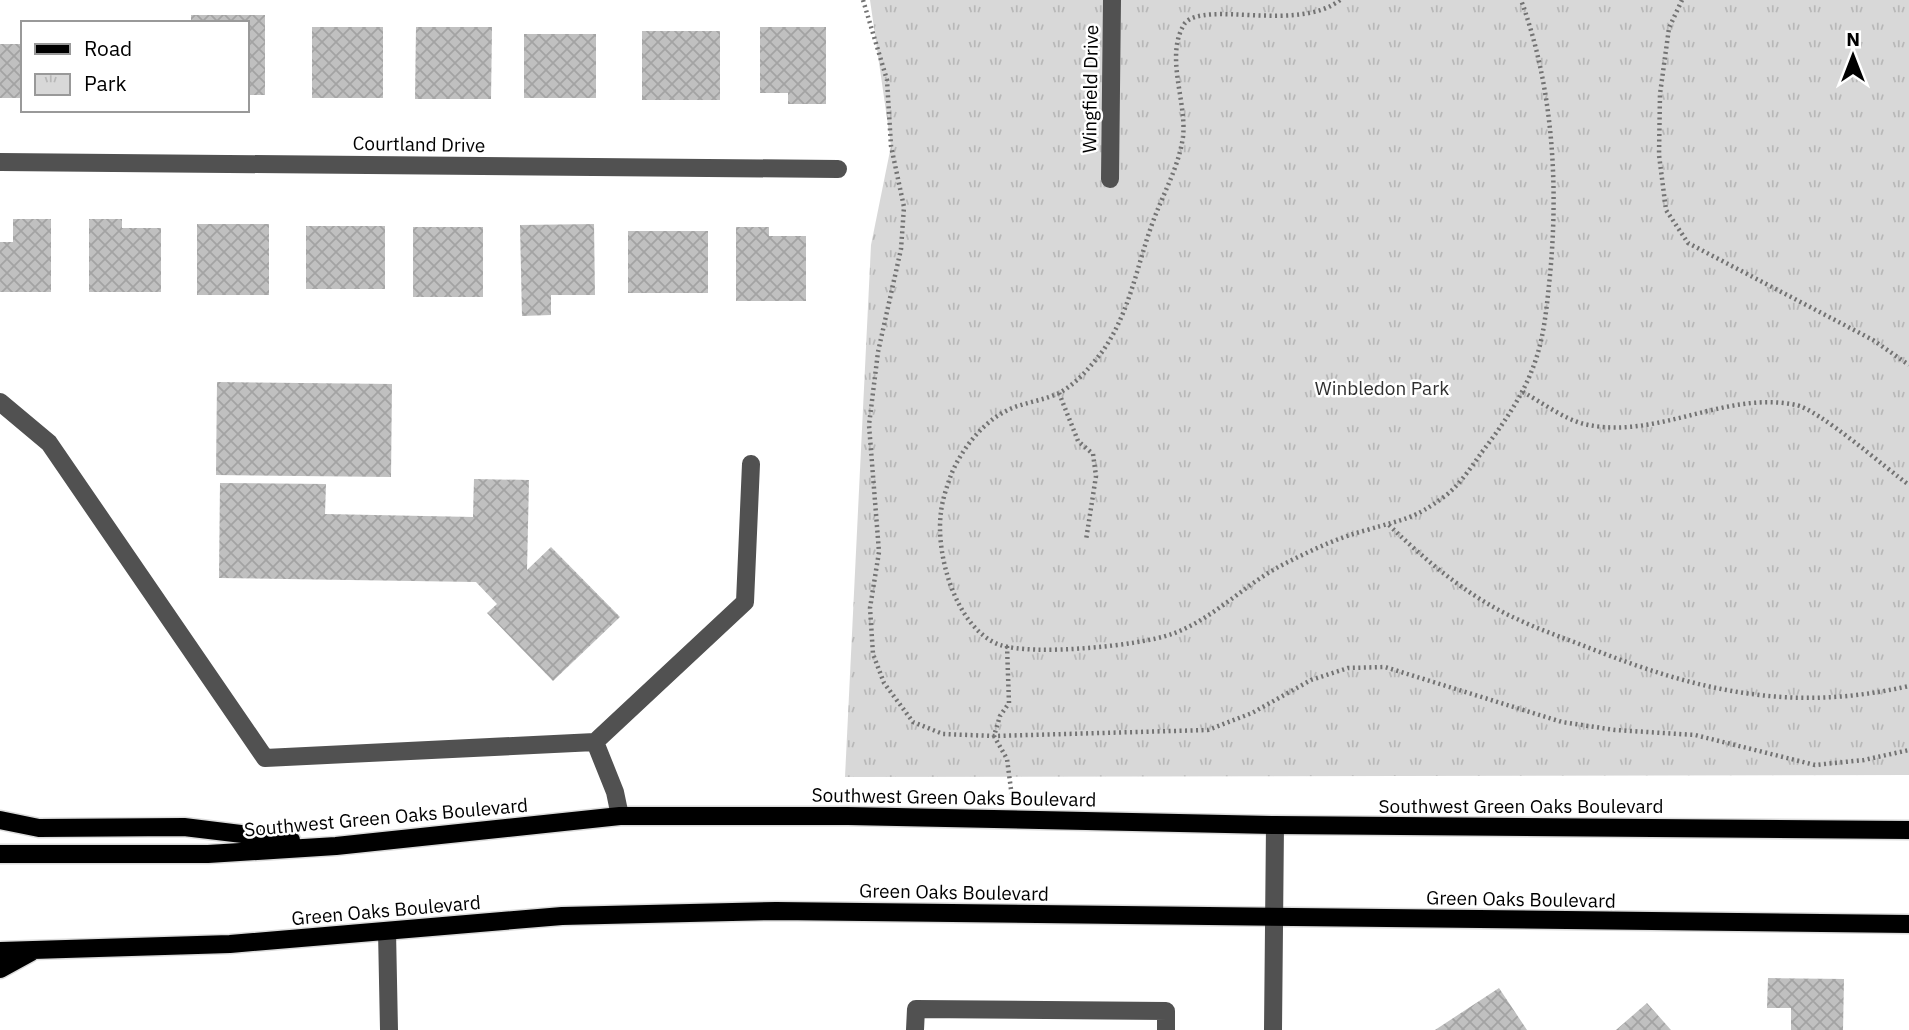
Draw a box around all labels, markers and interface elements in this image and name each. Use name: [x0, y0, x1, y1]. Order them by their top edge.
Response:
legend: [21, 21, 248, 112]
north arrow: [1818, 21, 1888, 91]
street label: Wingfield Drive: [1077, 25, 1103, 153]
text: N: [1846, 27, 1860, 51]
text: Road: [84, 34, 132, 62]
text: Park: [84, 69, 127, 97]
street label: Courtland Drive: [352, 131, 486, 157]
park label: Winbledon Park: [1315, 376, 1449, 400]
street label: Southwest Green Oaks Boulevard: [811, 783, 1097, 811]
street label: Southwest Green Oaks Boulevard: [243, 793, 529, 841]
street label: Southwest Green Oaks Boulevard: [1379, 794, 1663, 818]
street label: Green Oaks Boulevard: [859, 878, 1049, 906]
street label: Green Oaks Boulevard: [1426, 885, 1616, 913]
street label: Green Oaks Boulevard: [290, 890, 482, 930]

